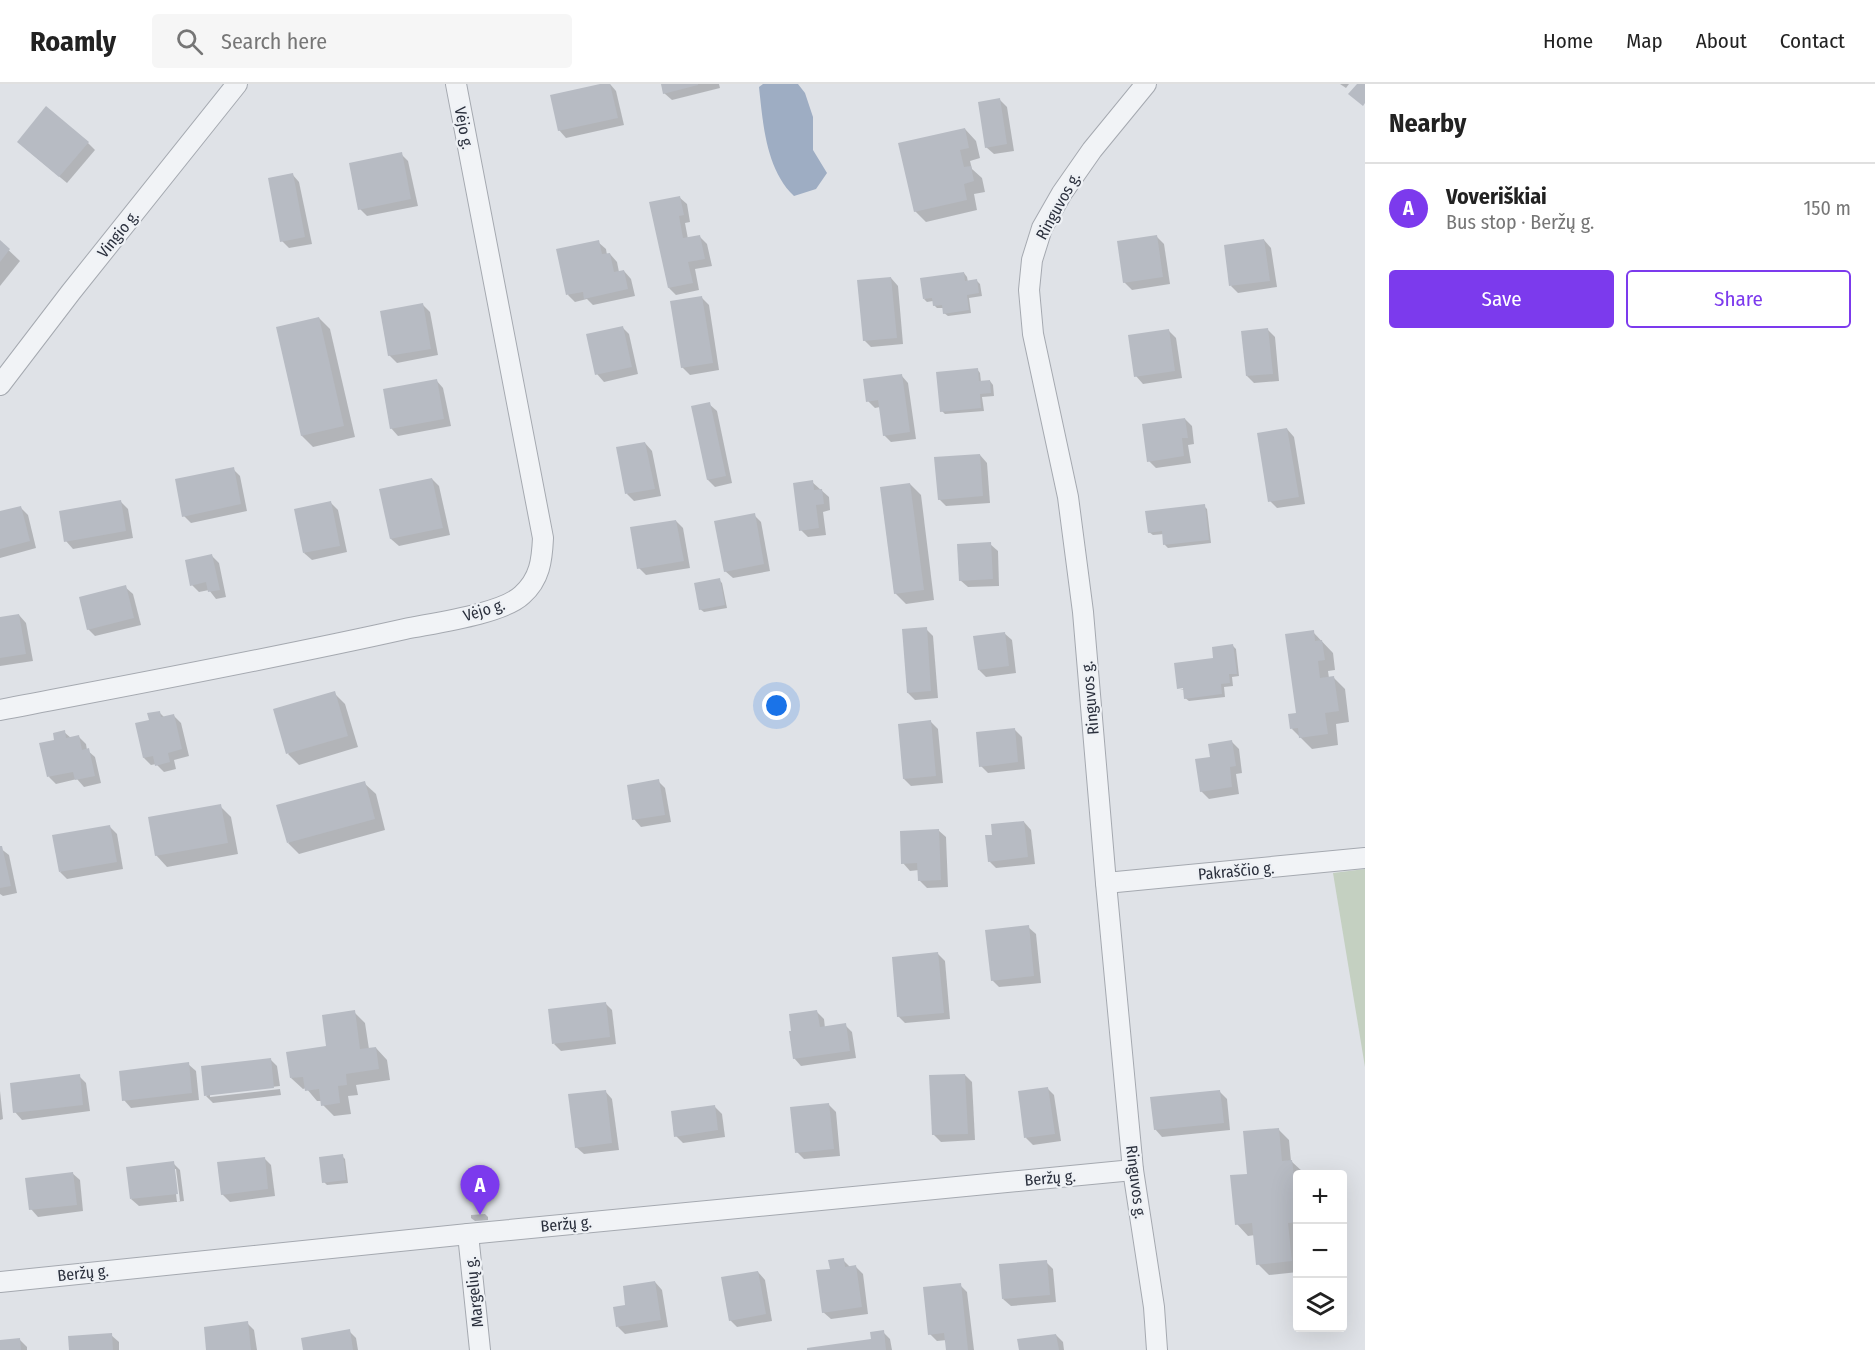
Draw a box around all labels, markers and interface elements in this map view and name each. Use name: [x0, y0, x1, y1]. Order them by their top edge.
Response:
search box: [152, 14, 572, 68]
text: Roamly: [30, 25, 116, 58]
icon: search: [173, 25, 206, 58]
text: Search here: [221, 28, 327, 55]
text: Home: [1543, 28, 1593, 54]
text: Map: [1626, 28, 1663, 54]
text: About: [1696, 28, 1747, 54]
text: Contact: [1780, 28, 1845, 54]
street label: Vėjo g.: [451, 105, 477, 151]
text: Nearby: [1389, 108, 1466, 139]
street label: Ringuvos g.: [1032, 169, 1084, 243]
text: Voveriškiai: [1446, 183, 1547, 210]
text: A: [1403, 196, 1414, 220]
text: 150 m: [1804, 196, 1851, 220]
street label: Vingio g.: [93, 207, 143, 261]
text: Bus stop · Beržų g.: [1446, 210, 1594, 234]
button: Save: [1389, 270, 1614, 328]
button: Share: [1626, 270, 1851, 328]
street label: Vėjo g.: [461, 595, 507, 625]
street label: Ringuvos g.: [1077, 660, 1103, 736]
your location: [762, 691, 791, 720]
street label: Pakraščio g.: [1197, 858, 1275, 884]
street label: Ringuvos g.: [1122, 1144, 1150, 1220]
pin: A: [460, 1166, 500, 1215]
street label: Beržų g.: [1024, 1166, 1076, 1190]
map controls: [1293, 1170, 1347, 1332]
button: +: [1293, 1170, 1347, 1224]
street label: Beržų g.: [540, 1212, 592, 1236]
button: −: [1293, 1224, 1347, 1278]
street label: Margelių g.: [461, 1256, 487, 1328]
street label: Beržų g.: [56, 1261, 110, 1285]
button: layers: [1293, 1278, 1347, 1332]

